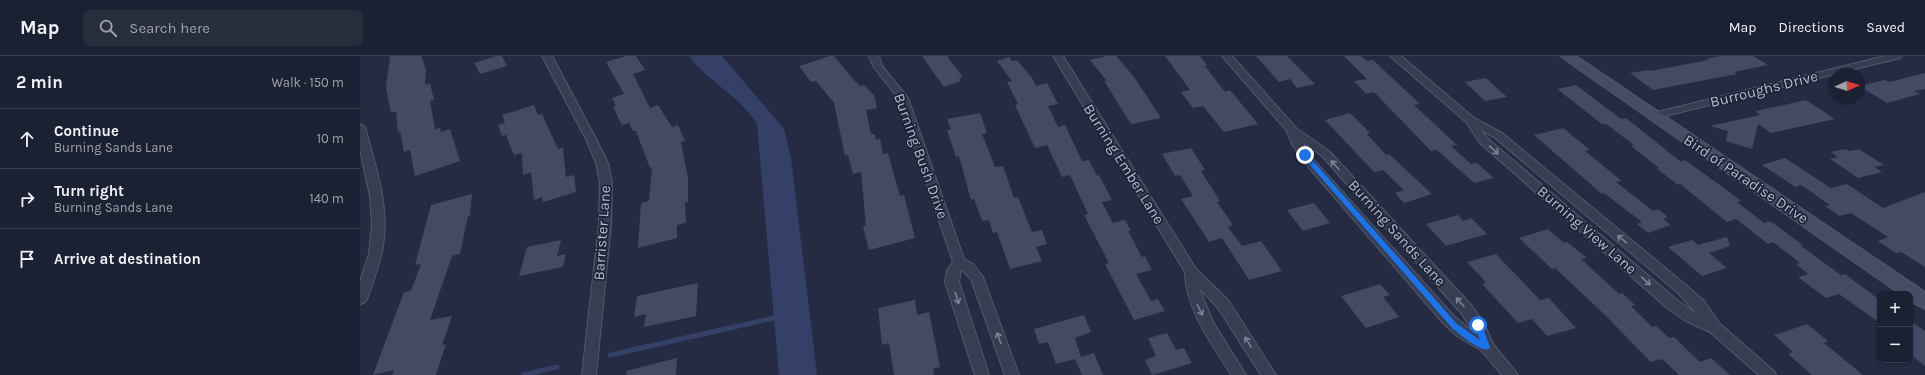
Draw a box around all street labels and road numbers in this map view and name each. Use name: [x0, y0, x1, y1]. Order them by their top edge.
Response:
street label: Burroughs Drive: [1708, 67, 1820, 111]
street label: Burning Bush Drive: [890, 91, 952, 221]
street label: Burning Ember Lane: [1080, 101, 1168, 227]
street label: Bird of Paradise Drive: [1680, 131, 1812, 227]
street label: Burning Sands Lane: [1344, 176, 1450, 290]
street label: Burning View Lane: [1534, 182, 1640, 278]
street label: Barrister Lane: [590, 185, 614, 281]

